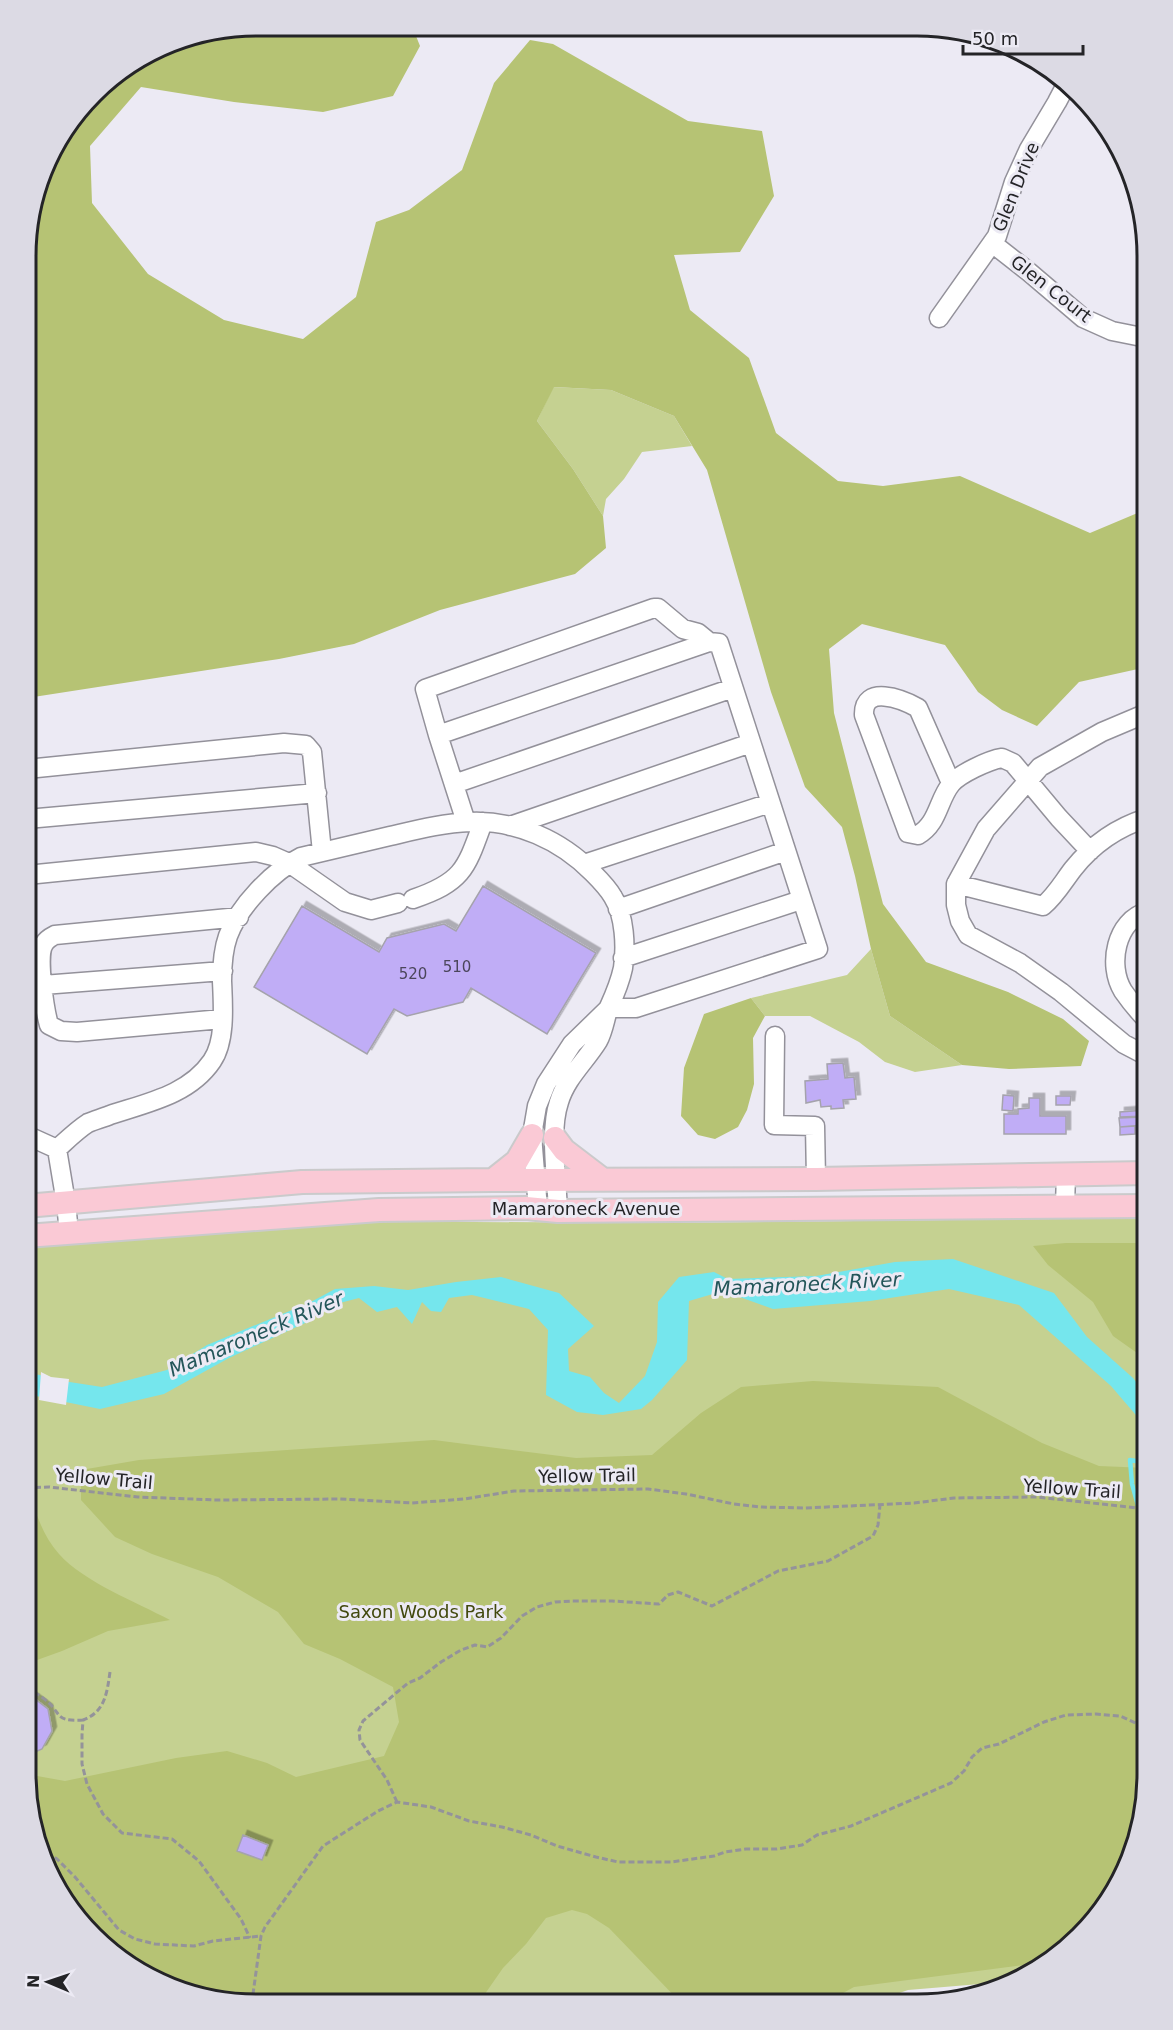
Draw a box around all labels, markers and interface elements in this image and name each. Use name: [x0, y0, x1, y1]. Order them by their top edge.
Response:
scale bar: [963, 18, 1083, 56]
text: 50 m: [972, 28, 1018, 49]
street label: Glen Drive: [988, 139, 1043, 235]
street label: Glen Court: [1007, 251, 1096, 327]
house number: 510: [443, 958, 471, 976]
house number: 520: [399, 965, 427, 983]
street label: Mamaroneck Avenue: [492, 1198, 680, 1219]
water label: Mamaroneck River: [713, 1267, 903, 1301]
water label: Mamaroneck River: [165, 1286, 349, 1382]
street label: Yellow Trail: [53, 1464, 154, 1493]
street label: Yellow Trail: [537, 1464, 636, 1487]
street label: Yellow Trail: [1021, 1475, 1122, 1502]
park label: Saxon Woods Park: [339, 1601, 504, 1622]
north arrow: [18, 1952, 78, 2012]
text: N: [24, 1974, 43, 1989]

